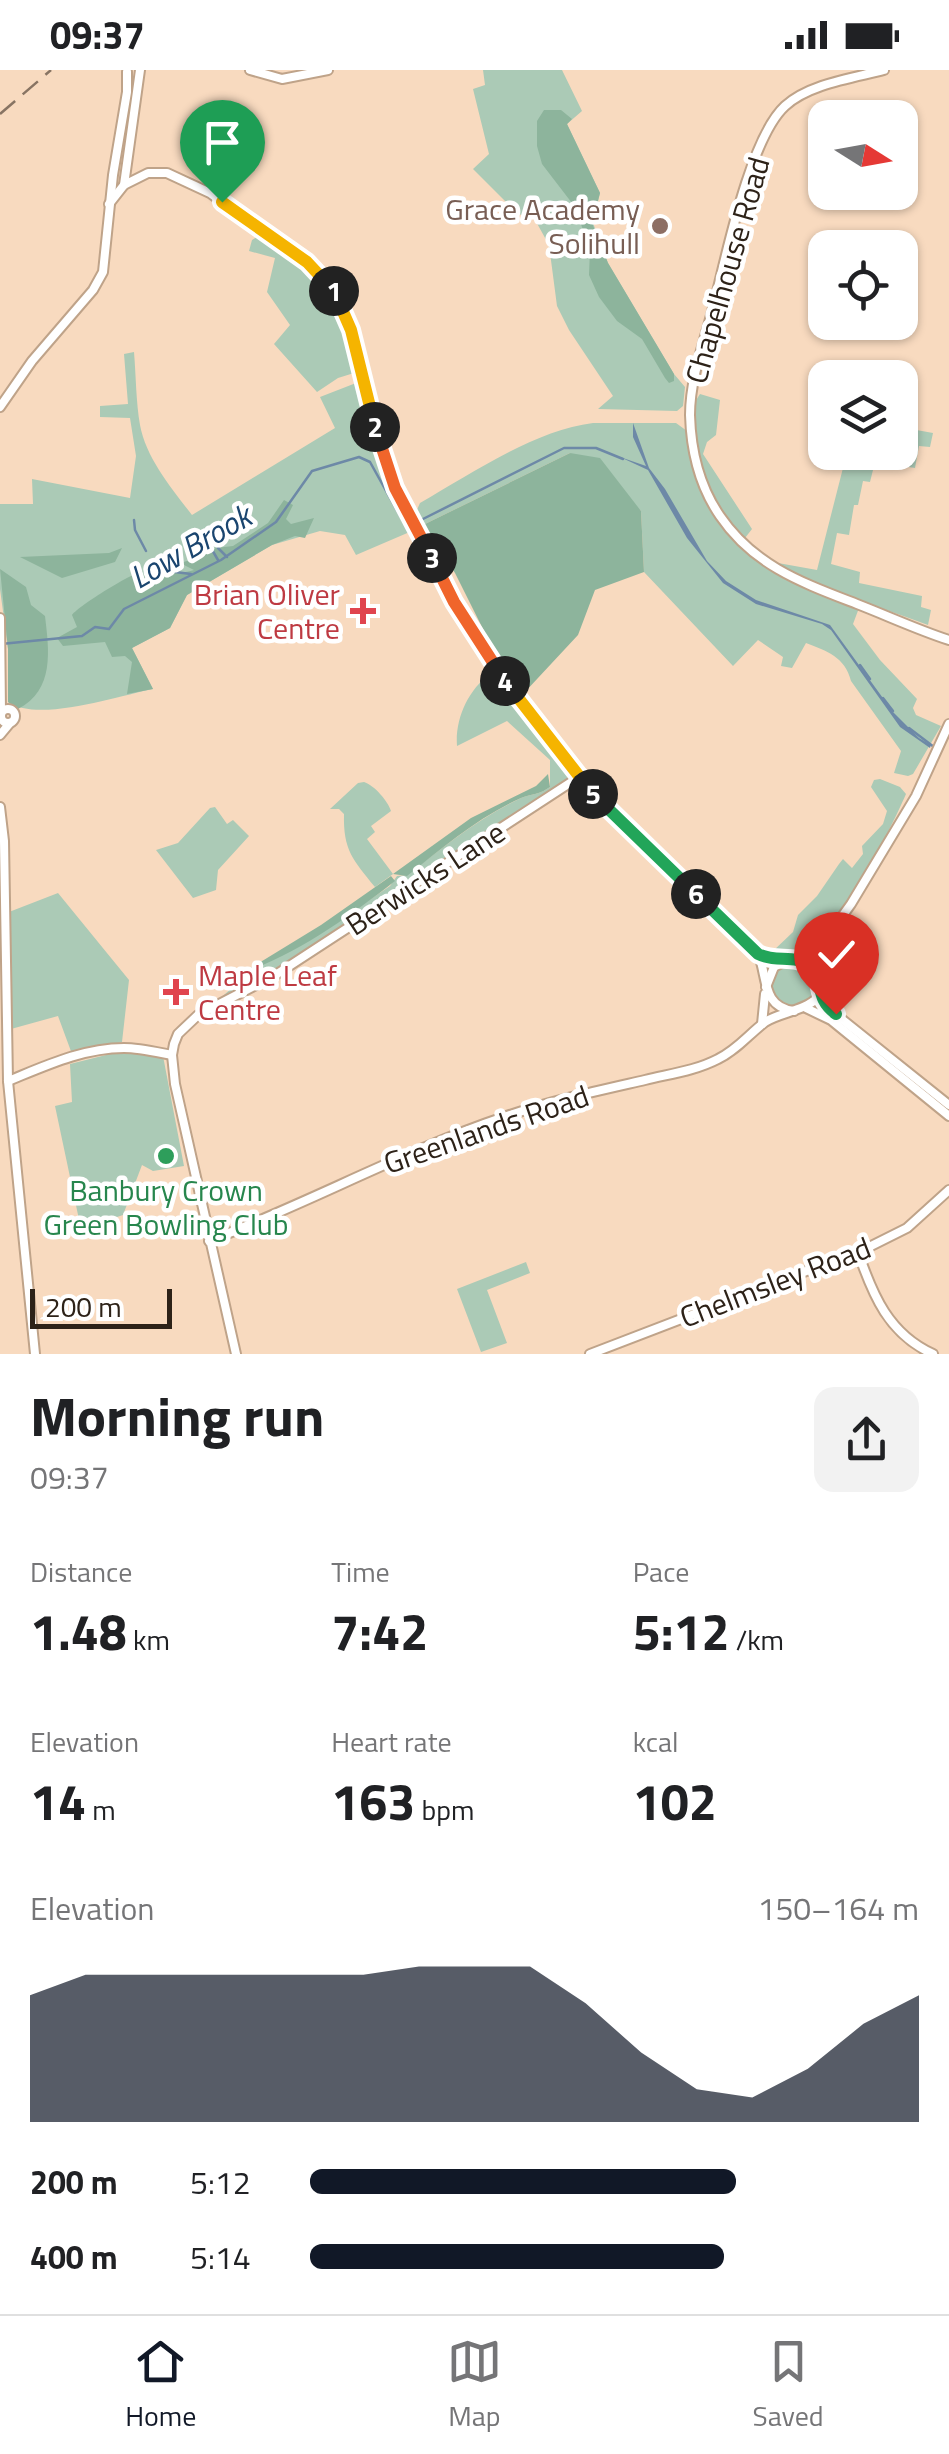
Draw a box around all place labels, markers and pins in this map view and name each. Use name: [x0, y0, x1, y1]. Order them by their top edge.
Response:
pin: [180, 100, 265, 203]
place label: Grace Academy Solihull: [445, 186, 640, 266]
marker: Grace Academy Solihull: [649, 215, 671, 237]
pin: 1: [309, 266, 359, 316]
pin: 2: [350, 402, 400, 452]
pin: 3: [407, 533, 457, 583]
place label: Brian Oliver Centre: [194, 571, 340, 651]
marker: Brian Oliver Centre: [350, 598, 376, 624]
pin: 4: [480, 656, 530, 706]
pin: 5: [568, 769, 618, 819]
pin: 6: [671, 869, 721, 919]
pin: [794, 912, 879, 1015]
place label: Maple Leaf Centre: [198, 952, 337, 1032]
marker: Maple Leaf Centre: [163, 979, 189, 1005]
marker: Banbury Crown Green Bowling Club: [155, 1145, 177, 1167]
place label: Banbury Crown Green Bowling Club: [43, 1167, 289, 1247]

